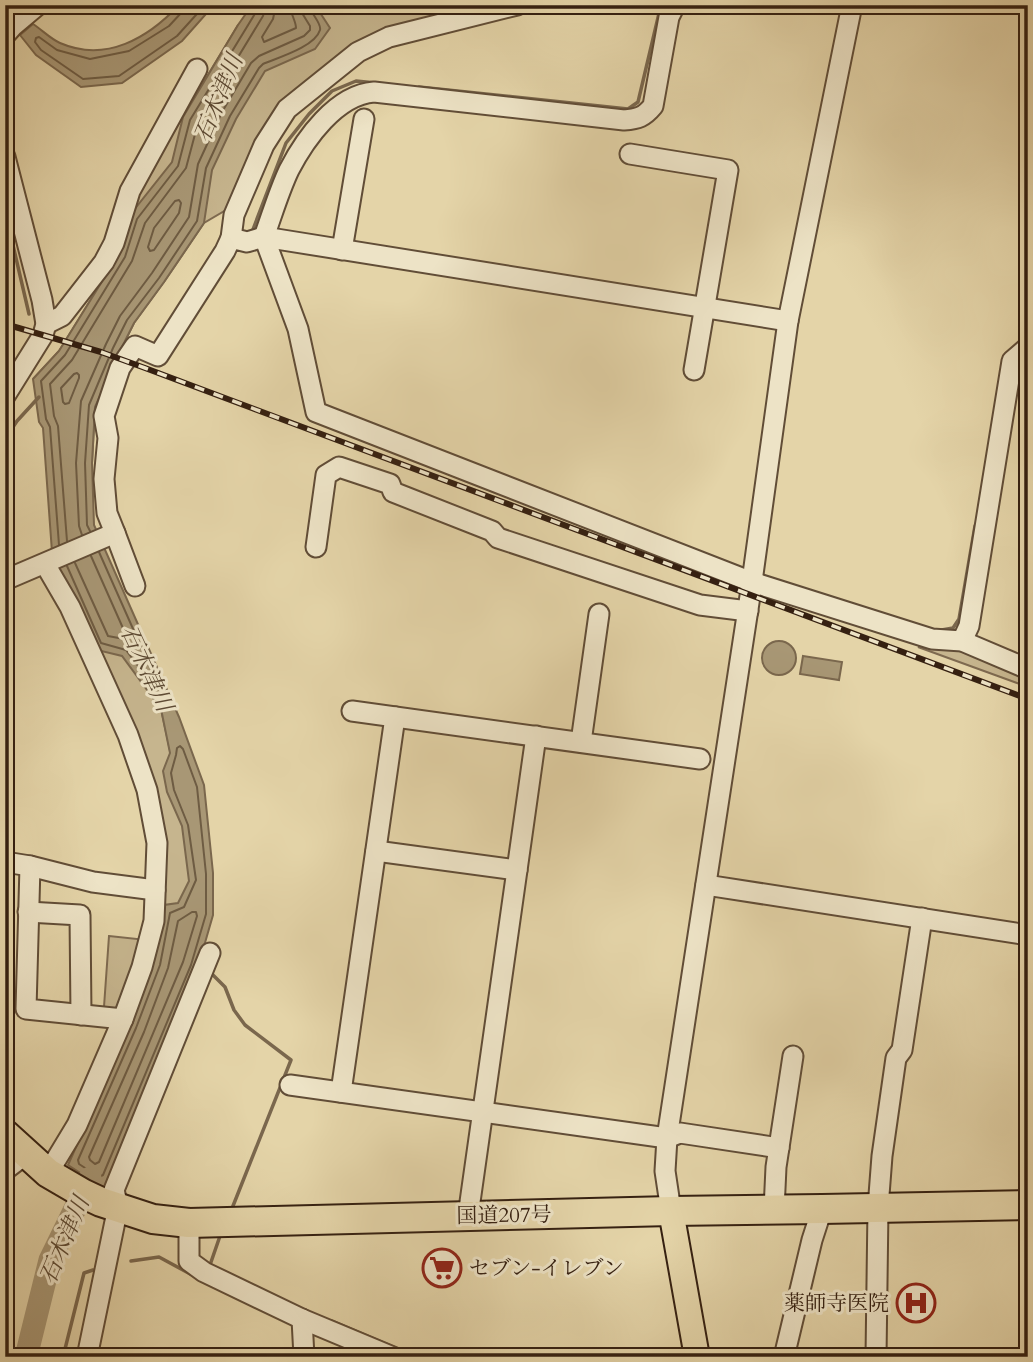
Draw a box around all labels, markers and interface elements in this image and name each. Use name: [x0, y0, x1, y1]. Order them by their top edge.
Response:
water label: 石木津川: [187, 47, 251, 147]
water label: 石木津川: [113, 620, 181, 719]
water label: 石木津川: [32, 1189, 98, 1289]
street label: 国道207号: [456, 1200, 552, 1231]
supermarket icon: セブン-イレブン: [421, 1247, 463, 1289]
place label: セブン-イレブン: [469, 1254, 624, 1283]
hospital icon: 薬師寺医院: [895, 1282, 937, 1324]
place label: 薬師寺医院: [784, 1289, 889, 1318]

